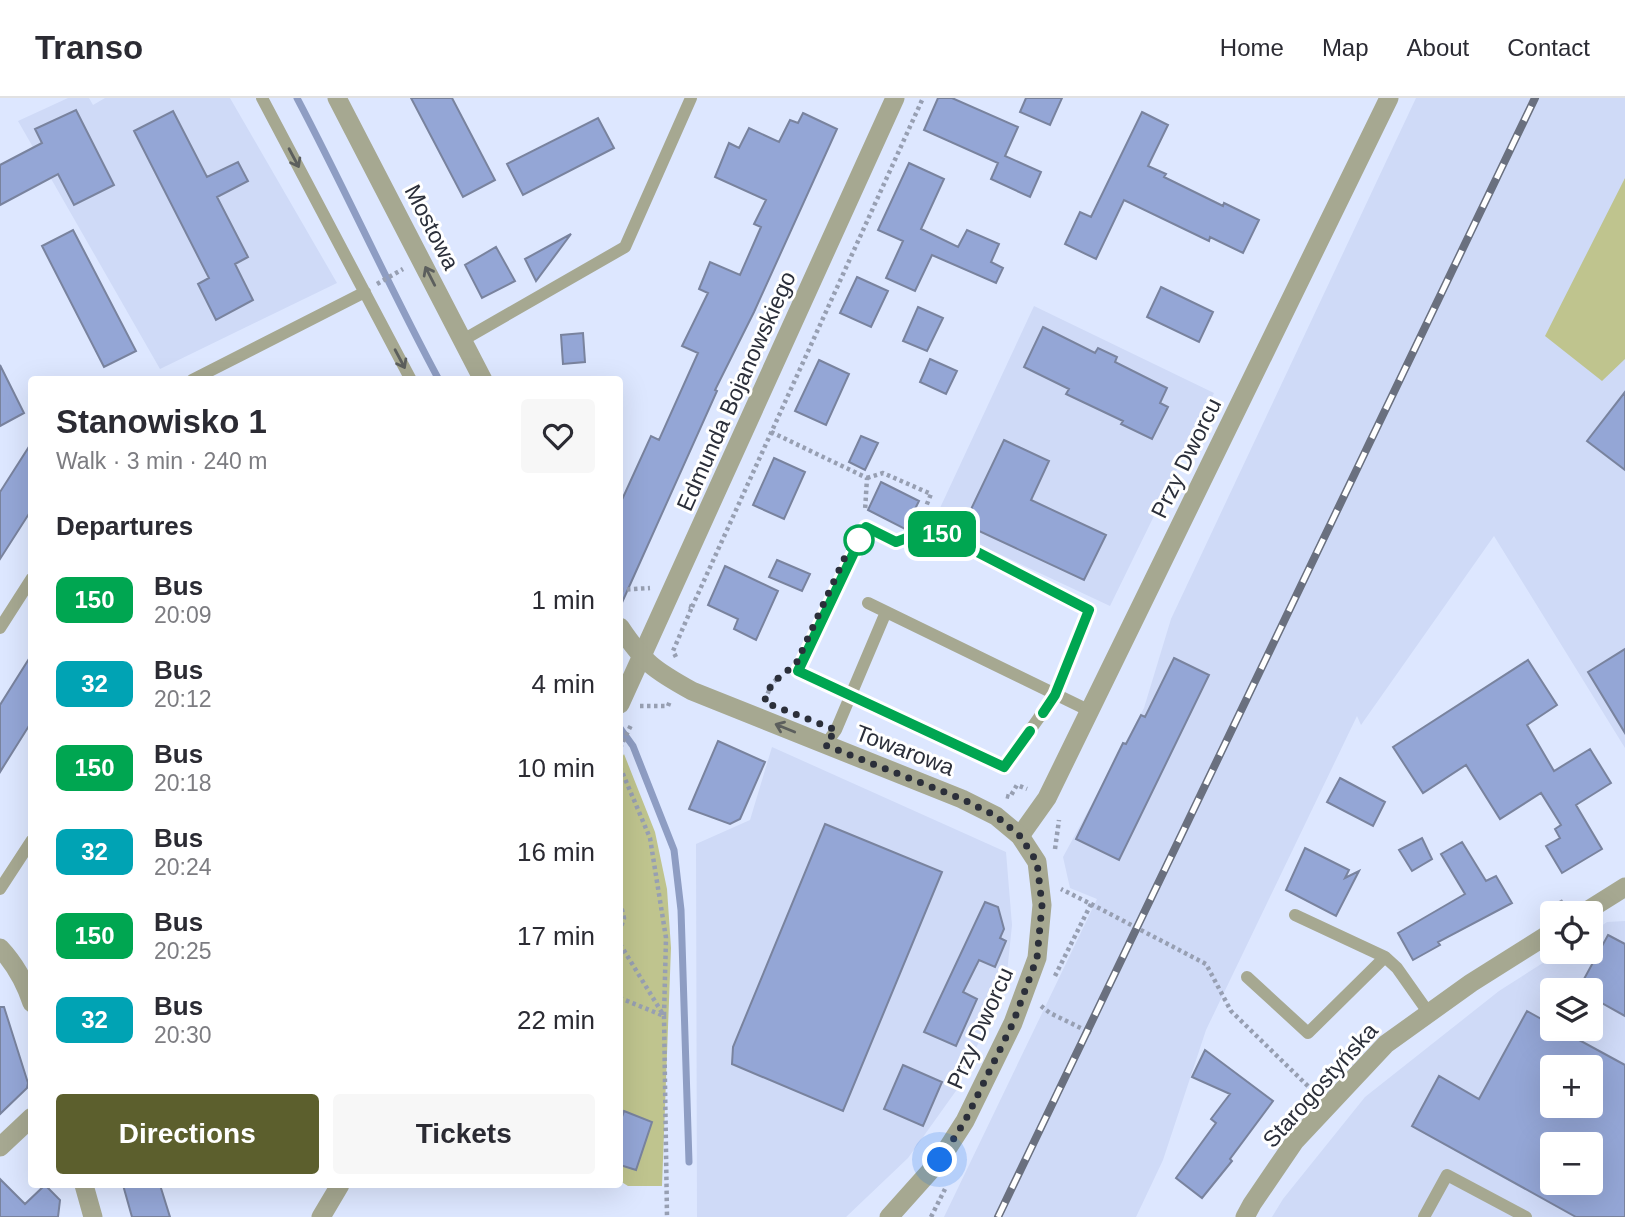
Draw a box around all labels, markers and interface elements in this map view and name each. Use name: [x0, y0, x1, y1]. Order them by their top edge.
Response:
text: Transo: [35, 29, 143, 66]
text: Home: [1220, 34, 1284, 61]
text: Map: [1322, 34, 1369, 61]
text: About: [1407, 34, 1469, 61]
text: Contact: [1507, 34, 1590, 61]
one-way arrow: [287, 147, 301, 168]
street label: Mostowa: [400, 180, 465, 274]
one-way arrow: [422, 266, 436, 286]
street label: Edmunda Bojanowskiego: [671, 267, 801, 515]
one-way arrow: [394, 348, 408, 369]
street label: Przy Dworcu: [1146, 394, 1226, 522]
button: heart: [521, 399, 595, 473]
text: Stanowisko 1: [56, 403, 267, 440]
text: Walk · 3 min · 240 m: [56, 448, 267, 474]
text: Departures: [56, 511, 193, 541]
line badge: 150: [902, 511, 982, 557]
text: 150: [922, 520, 962, 547]
unlabelled marker: [844, 525, 874, 555]
text: Bus: [154, 571, 203, 601]
text: 1 min: [531, 585, 595, 615]
text: 150: [74, 586, 115, 613]
text: 20:09: [154, 602, 212, 628]
text: Bus: [154, 655, 203, 685]
text: 4 min: [531, 669, 595, 699]
text: 32: [81, 670, 108, 697]
text: 20:12: [154, 686, 212, 712]
street label: Towarowa: [852, 719, 958, 781]
one-way arrow: [774, 721, 796, 734]
text: Bus: [154, 739, 203, 769]
text: 10 min: [517, 753, 595, 783]
text: 150: [74, 754, 115, 781]
text: 20:18: [154, 770, 212, 796]
text: Bus: [154, 823, 203, 853]
text: 16 min: [517, 837, 595, 867]
text: 32: [81, 838, 108, 865]
text: 20:24: [154, 854, 212, 880]
map controls: [1540, 901, 1603, 1195]
button: locate: [1540, 901, 1603, 964]
text: Bus: [154, 907, 203, 937]
text: 17 min: [517, 921, 595, 951]
text: 150: [74, 922, 115, 949]
text: 20:25: [154, 938, 212, 964]
street label: Przy Dworcu: [942, 963, 1018, 1093]
button: layers: [1540, 978, 1603, 1041]
text: Bus: [154, 991, 203, 1021]
text: 22 min: [517, 1005, 595, 1035]
text: 32: [81, 1006, 108, 1033]
street label: Starogostyńska: [1257, 1017, 1383, 1153]
text: 20:30: [154, 1022, 212, 1048]
button: +: [1540, 1055, 1603, 1118]
button: Directions: [56, 1094, 319, 1174]
button: Tickets: [333, 1094, 595, 1174]
button: −: [1540, 1132, 1603, 1195]
your location: [922, 1142, 957, 1177]

